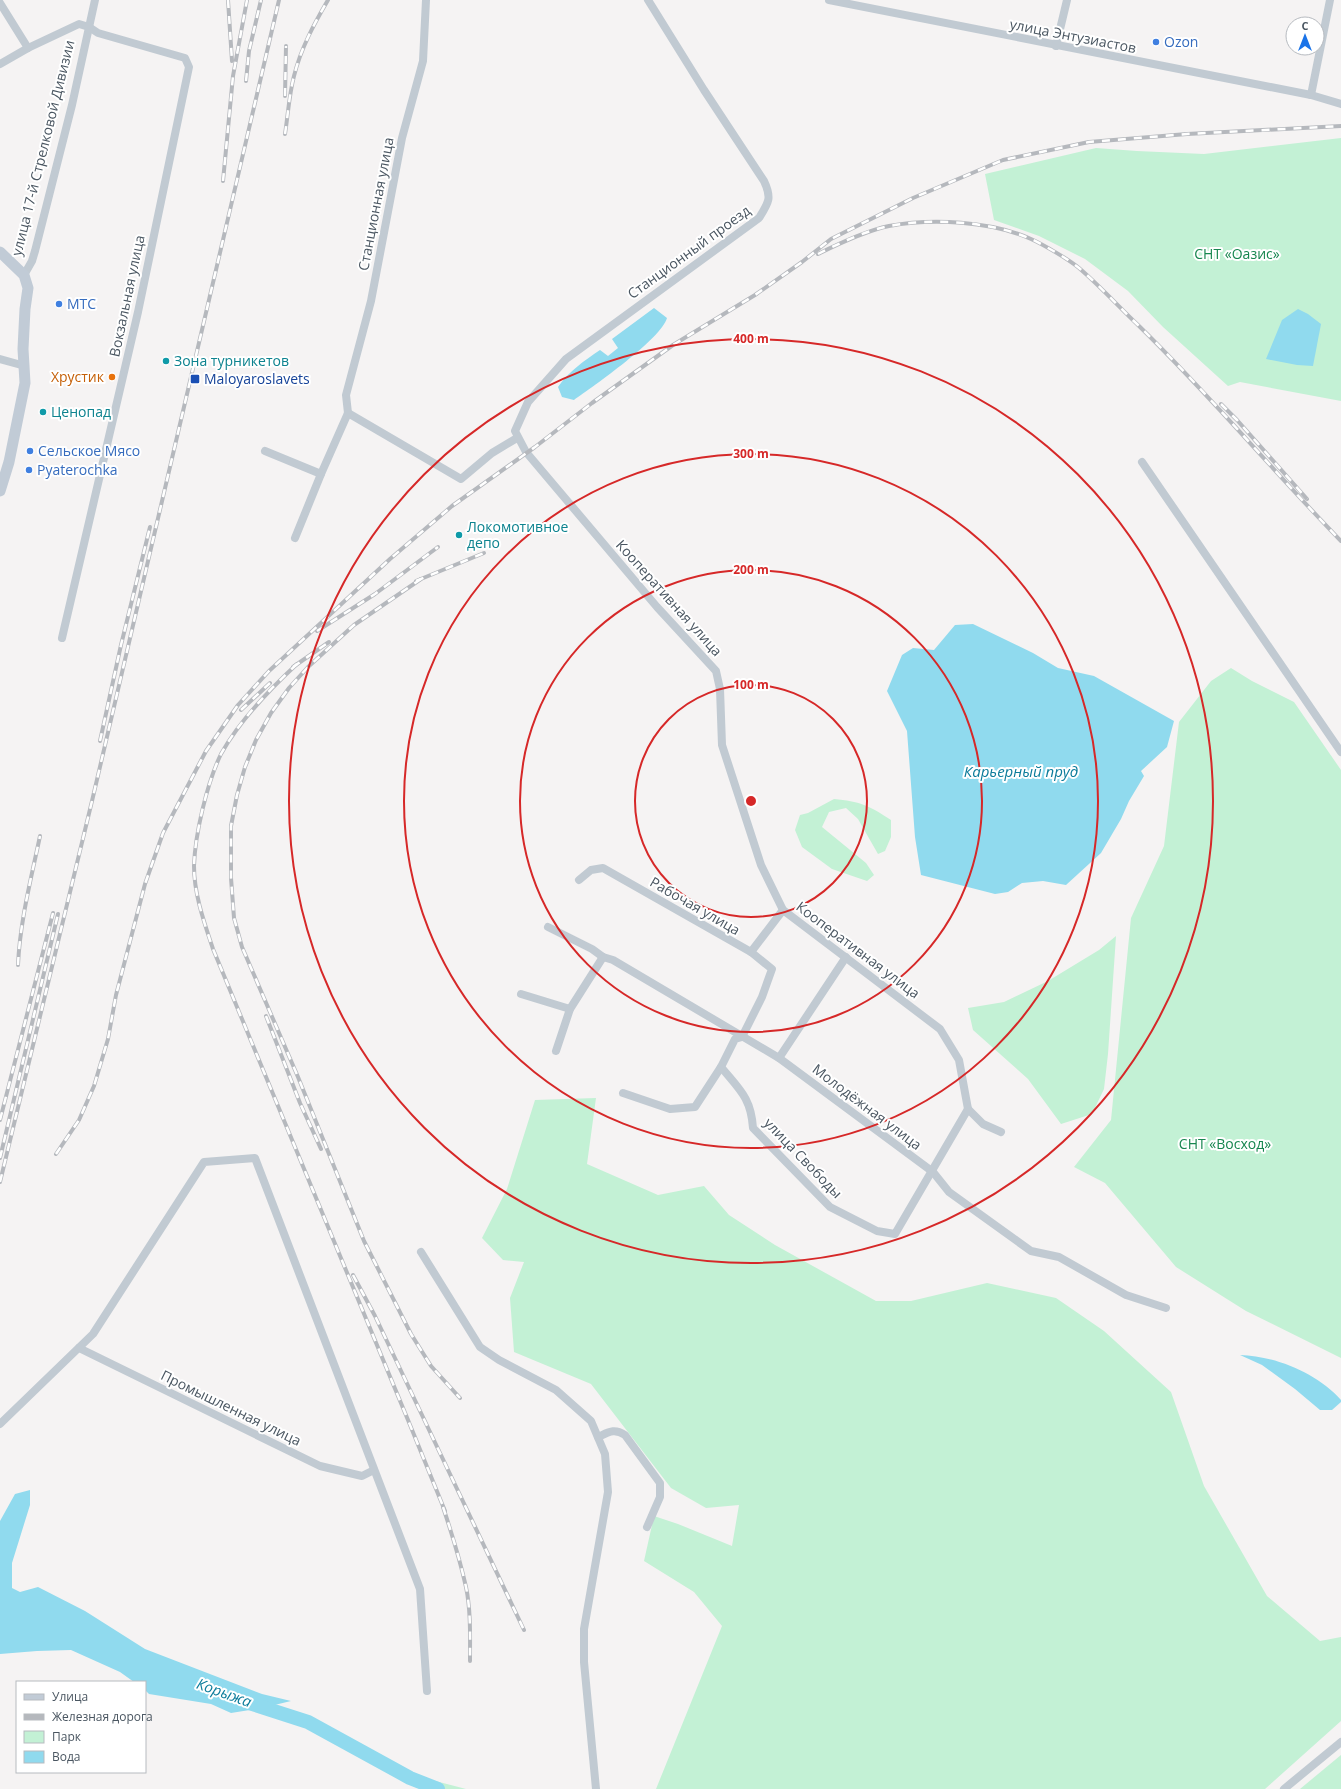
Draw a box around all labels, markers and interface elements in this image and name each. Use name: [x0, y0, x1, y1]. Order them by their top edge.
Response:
street label: улица Энтузиастов: [1008, 14, 1138, 57]
north arrow: [1285, 16, 1325, 56]
text: С: [1301, 18, 1309, 33]
place label: Ozon: [1164, 32, 1198, 51]
marker: Ozon: [1151, 37, 1161, 47]
street label: улица 17-й Стрелковой Дивизии: [6, 38, 79, 258]
street label: Станционная улица: [353, 136, 398, 272]
street label: Станционный проезд: [623, 201, 754, 303]
street label: Вокзальная улица: [104, 233, 149, 359]
park label: СНТ «Оазис»: [1194, 244, 1280, 263]
place label: МТС: [67, 294, 96, 313]
marker: МТС: [54, 299, 64, 309]
text: 400 m: [733, 330, 769, 347]
place label: Зона турникетов: [174, 351, 289, 370]
marker: Зона турникетов: [161, 356, 171, 366]
place label: Хрустик: [51, 367, 105, 386]
place label: Maloyaroslavets: [204, 369, 310, 388]
marker: Хрустик: [107, 372, 117, 382]
marker: Maloyaroslavets: [189, 373, 201, 385]
place label: Ценопад: [51, 402, 111, 421]
marker: Ценопад: [38, 407, 48, 417]
place label: Сельское Мясо: [38, 441, 140, 460]
text: 300 m: [733, 445, 769, 462]
marker: Сельское Мясо: [25, 446, 35, 456]
place label: Pyaterochka: [37, 460, 118, 479]
marker: Pyaterochka: [24, 465, 34, 475]
place label: Локомотивное депо: [467, 517, 568, 552]
marker: Локомотивное депо: [454, 530, 464, 540]
street label: Кооперативная улица: [612, 535, 727, 660]
text: 200 m: [733, 561, 769, 578]
text: 100 m: [733, 676, 769, 693]
water label: Карьерный пруд: [964, 761, 1078, 781]
centre of rings: [744, 794, 758, 808]
street label: Рабочая улица: [647, 872, 744, 939]
street label: Кооперативная улица: [793, 897, 924, 1002]
street label: Молодёжная улица: [809, 1059, 926, 1154]
street label: улица Свободы: [760, 1113, 847, 1202]
park label: СНТ «Восход»: [1179, 1134, 1271, 1153]
street label: Промышленная улица: [158, 1365, 305, 1450]
water label: Корыжа: [194, 1673, 255, 1711]
legend: [16, 1681, 146, 1773]
text: Улица: [52, 1688, 88, 1705]
text: Железная дорога: [52, 1708, 153, 1725]
text: Парк: [52, 1728, 82, 1745]
text: Вода: [52, 1748, 81, 1765]

